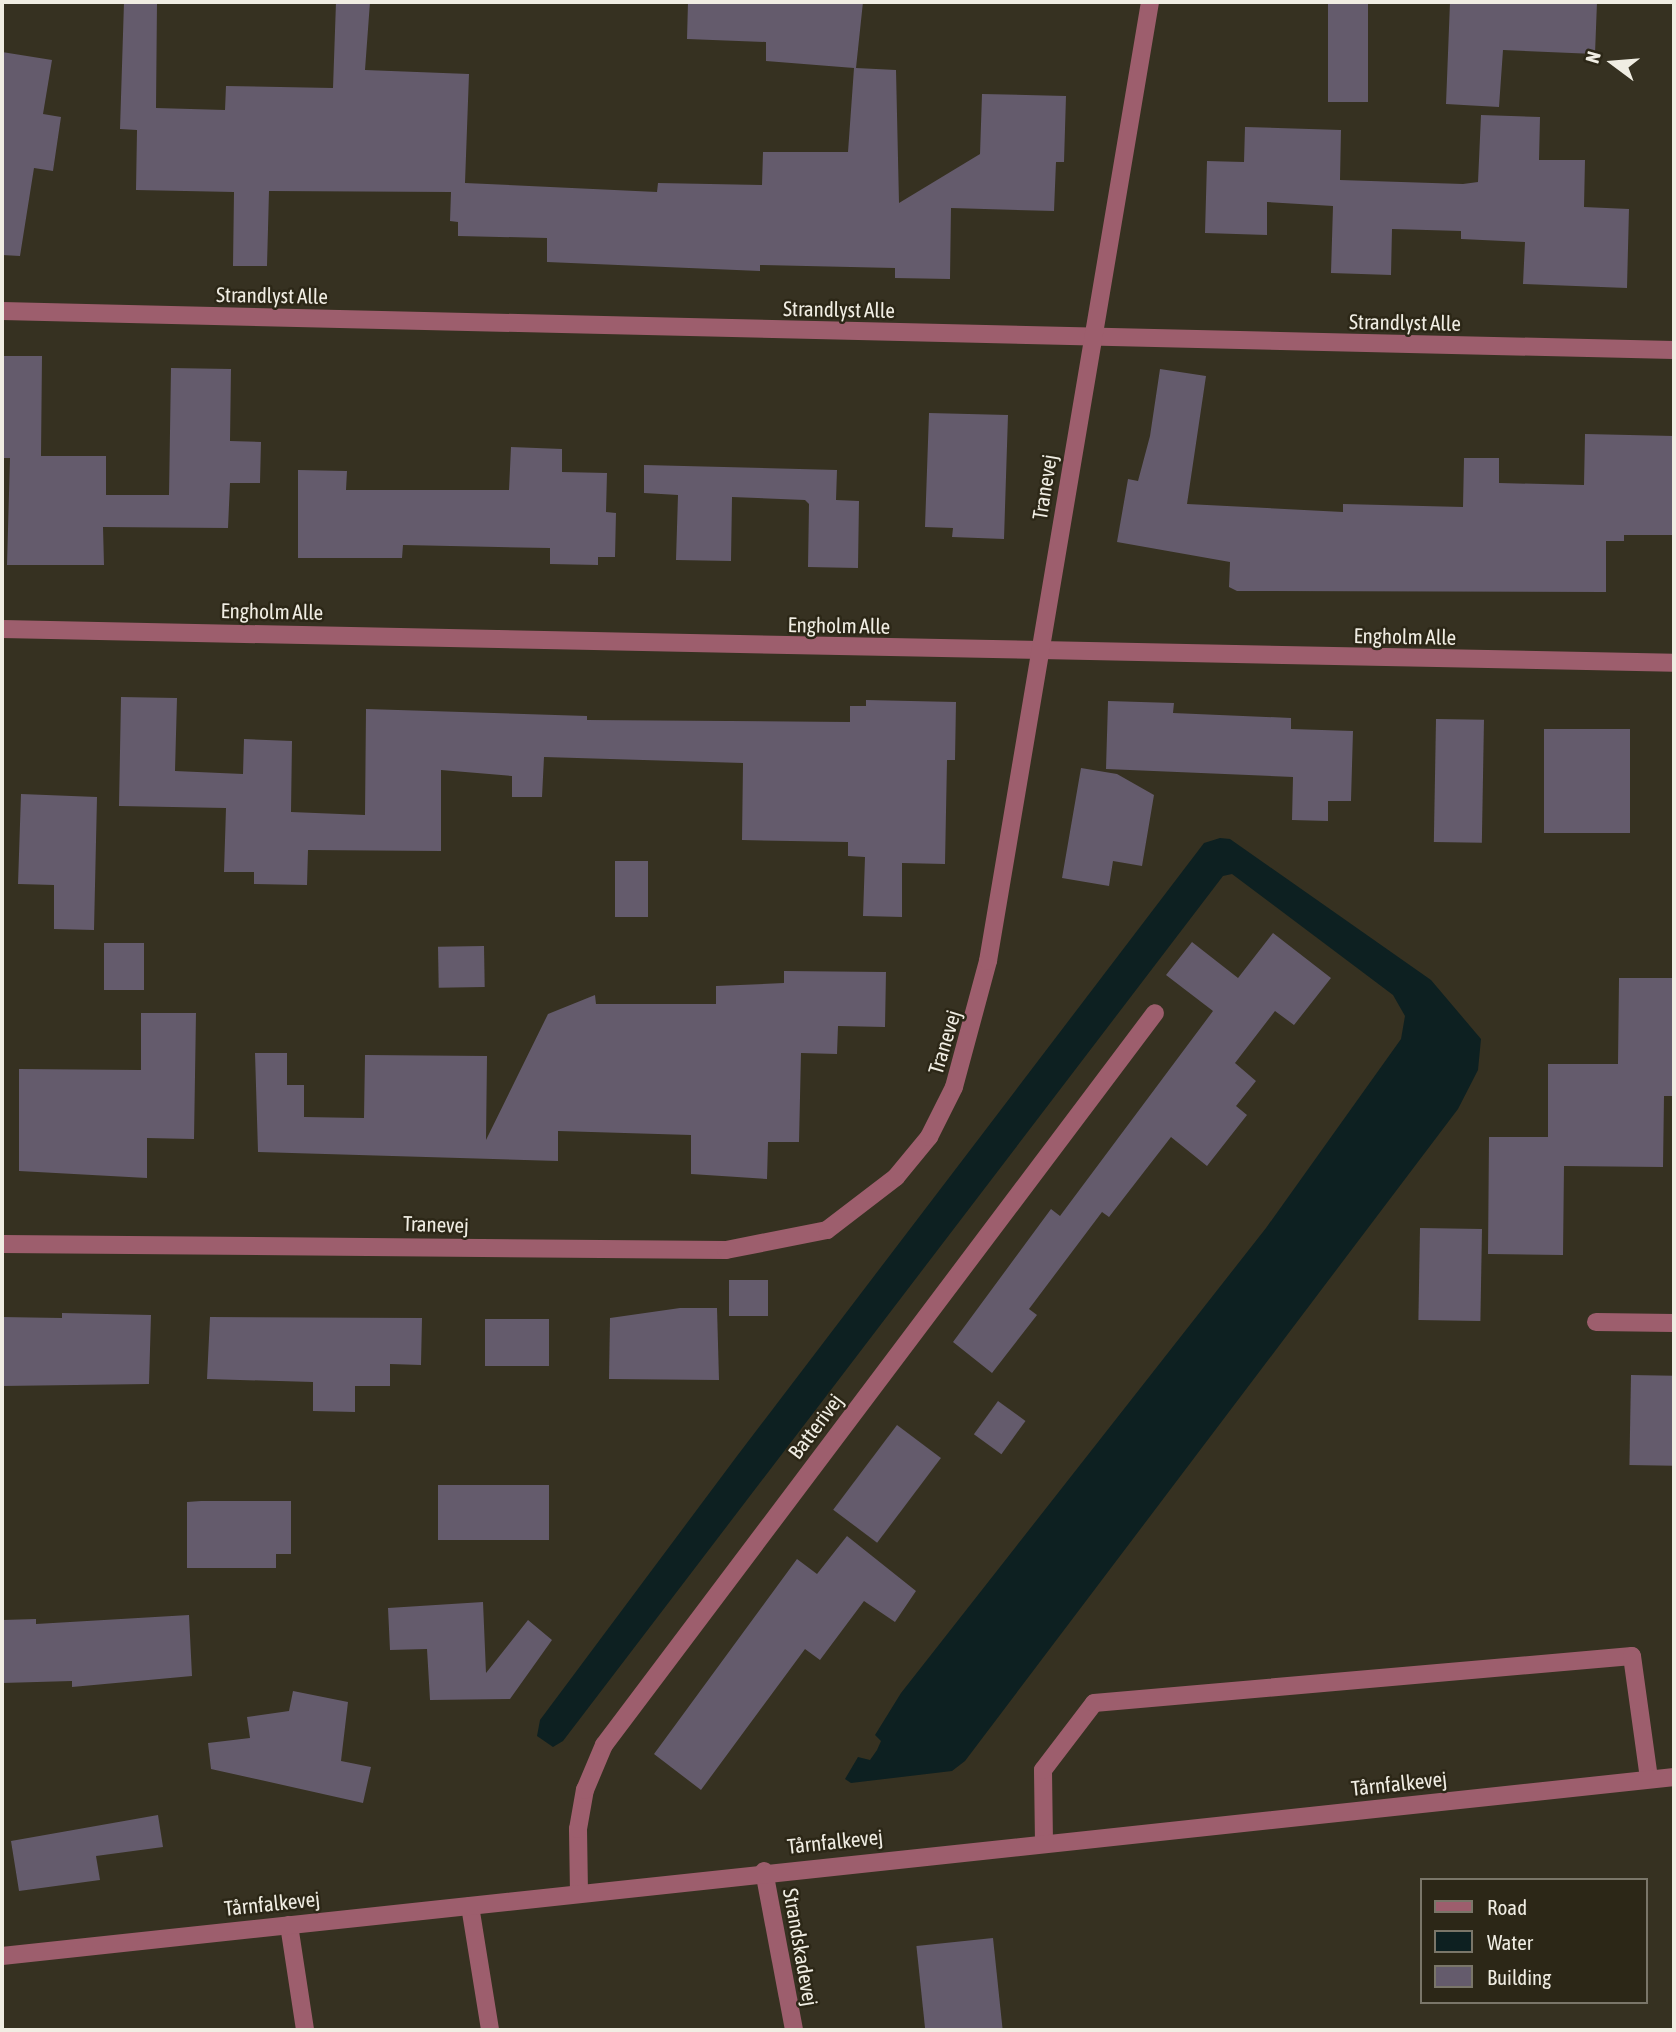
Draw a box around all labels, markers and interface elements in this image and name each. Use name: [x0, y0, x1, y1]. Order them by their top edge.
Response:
north arrow: [1578, 28, 1648, 98]
text: N: [1581, 49, 1605, 66]
street label: Strandlyst Alle: [216, 281, 328, 309]
street label: Strandlyst Alle: [783, 295, 895, 323]
street label: Strandlyst Alle: [1349, 308, 1461, 336]
street label: Tranevej: [1026, 453, 1062, 521]
street label: Engholm Alle: [221, 598, 323, 624]
street label: Engholm Alle: [788, 612, 890, 638]
street label: Engholm Alle: [1354, 623, 1456, 649]
street label: Tranevej: [922, 1007, 966, 1077]
street label: Tranevej: [403, 1210, 469, 1238]
street label: Batterivej: [782, 1388, 848, 1464]
street label: Tårnfalkevej: [1350, 1765, 1448, 1801]
street label: Tårnfalkevej: [786, 1823, 884, 1859]
legend: [1420, 1878, 1648, 2004]
street label: Tårnfalkevej: [223, 1885, 321, 1921]
street label: Strandskadevej: [778, 1886, 824, 2008]
text: Road: [1487, 1895, 1527, 1919]
text: Water: [1487, 1930, 1533, 1954]
text: Building: [1487, 1965, 1551, 1989]

